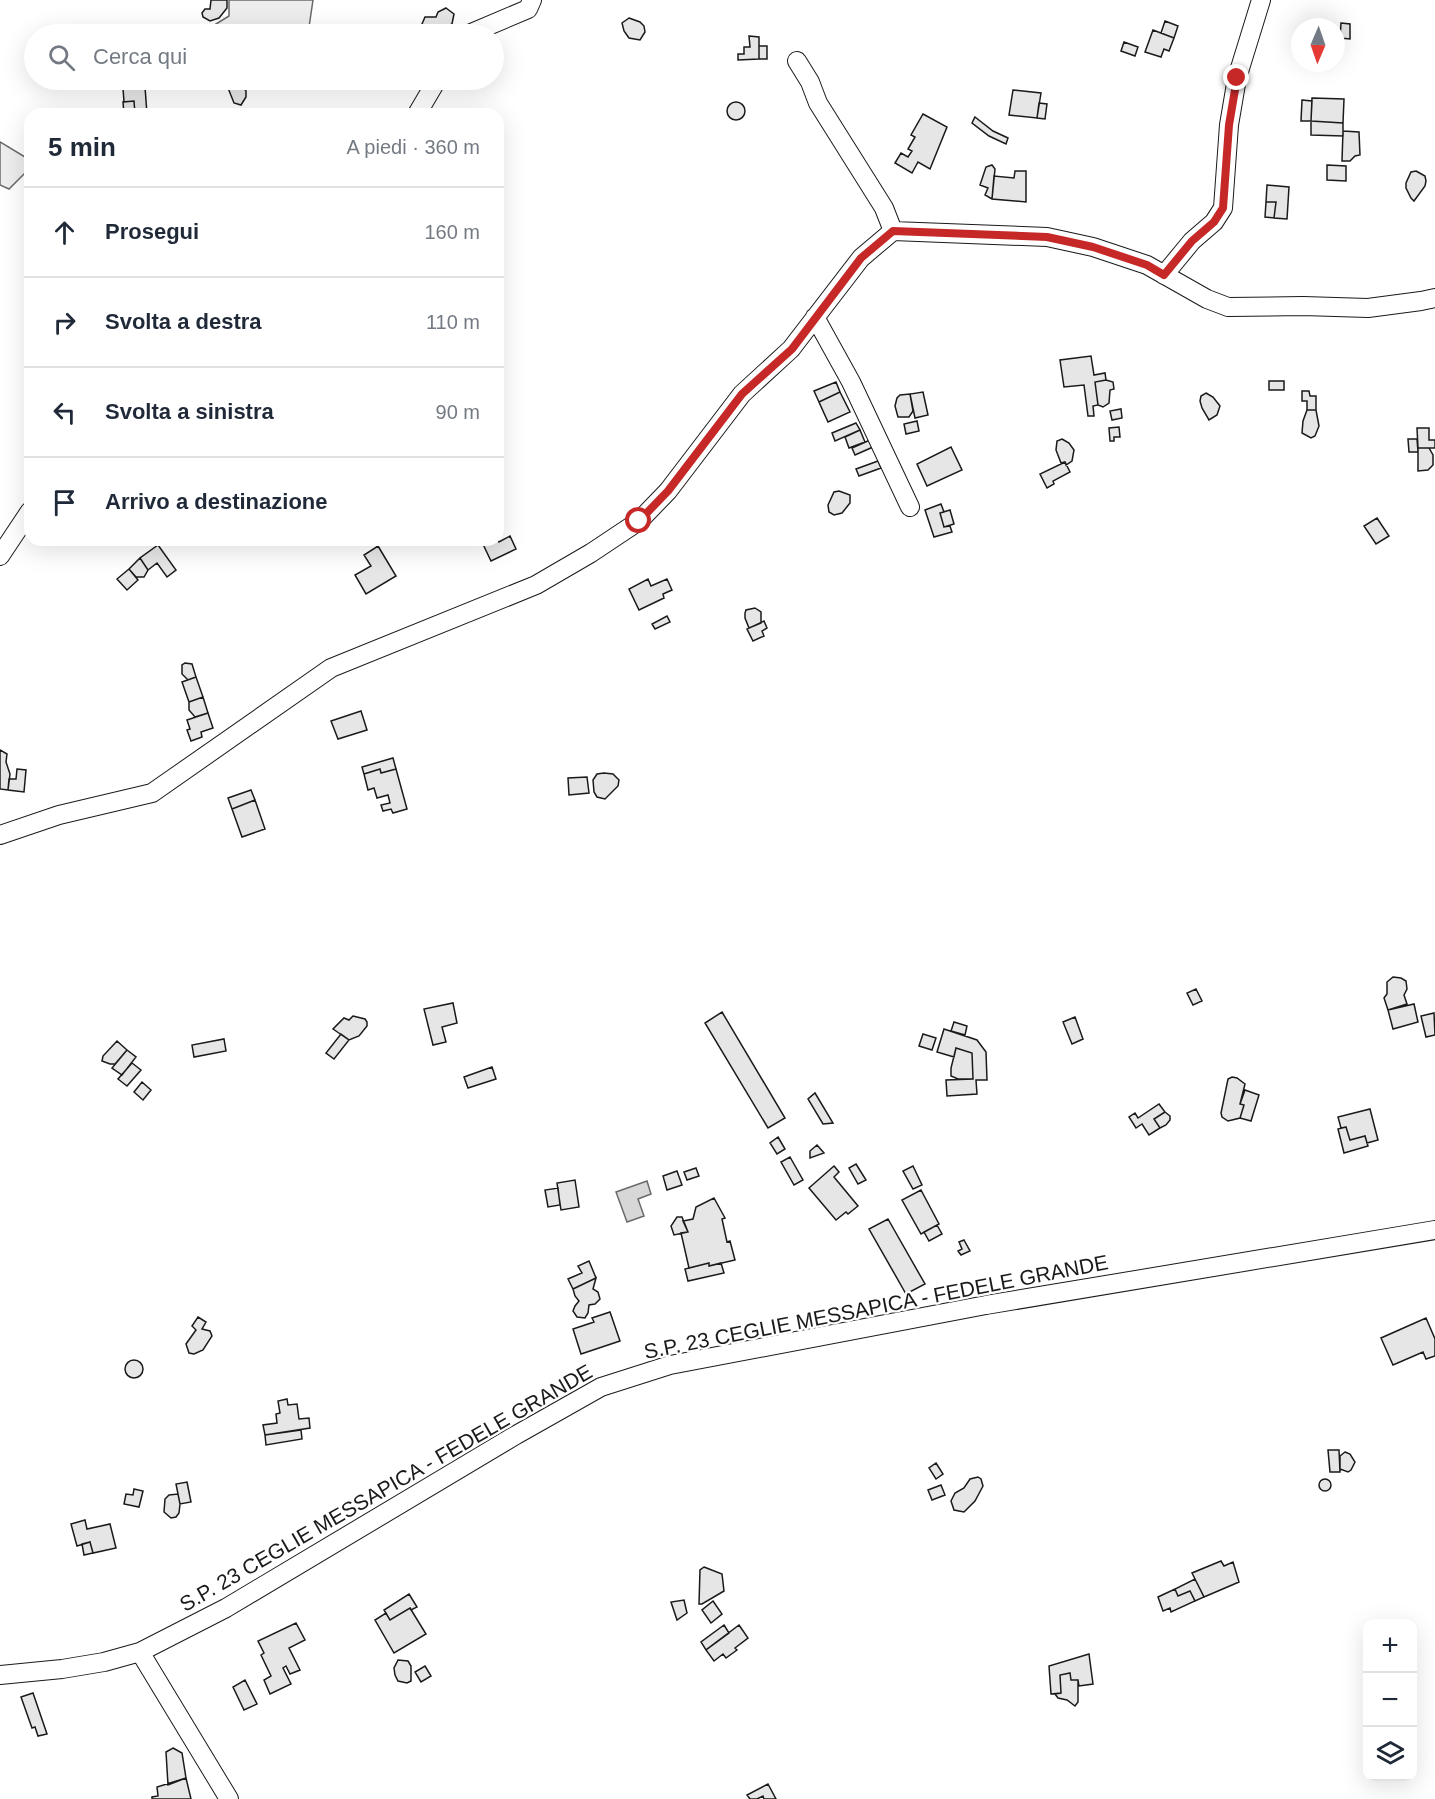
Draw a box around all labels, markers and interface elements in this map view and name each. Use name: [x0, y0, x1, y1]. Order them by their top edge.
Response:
north arrow: [1291, 18, 1345, 72]
search box: [24, 24, 504, 90]
icon: search: [45, 41, 78, 74]
text: Cerca qui: [93, 44, 187, 69]
route end: [1223, 64, 1249, 90]
text: 5 min: [48, 132, 116, 162]
text: A piedi · 360 m: [347, 136, 480, 158]
icon: ahead: [48, 216, 81, 249]
text: Prosegui: [105, 219, 199, 244]
text: 160 m: [424, 221, 480, 243]
icon: right: [48, 306, 81, 339]
text: Svolta a destra: [105, 309, 262, 334]
text: 110 m: [426, 311, 480, 333]
icon: left: [48, 396, 81, 429]
text: Svolta a sinistra: [105, 399, 274, 424]
text: 90 m: [436, 401, 480, 423]
icon: arrive: [48, 486, 81, 519]
text: Arrivo a destinazione: [105, 489, 328, 514]
route start: [625, 507, 651, 533]
street label: S.P. 23 CEGLIE MESSAPICA - FEDELE GRANDE: [642, 1250, 1110, 1363]
street label: S.P. 23 CEGLIE MESSAPICA - FEDELE GRANDE: [175, 1360, 596, 1616]
map controls: [1363, 1619, 1417, 1781]
button: +: [1363, 1619, 1417, 1673]
button: −: [1363, 1673, 1417, 1727]
button: layers: [1363, 1727, 1417, 1781]

